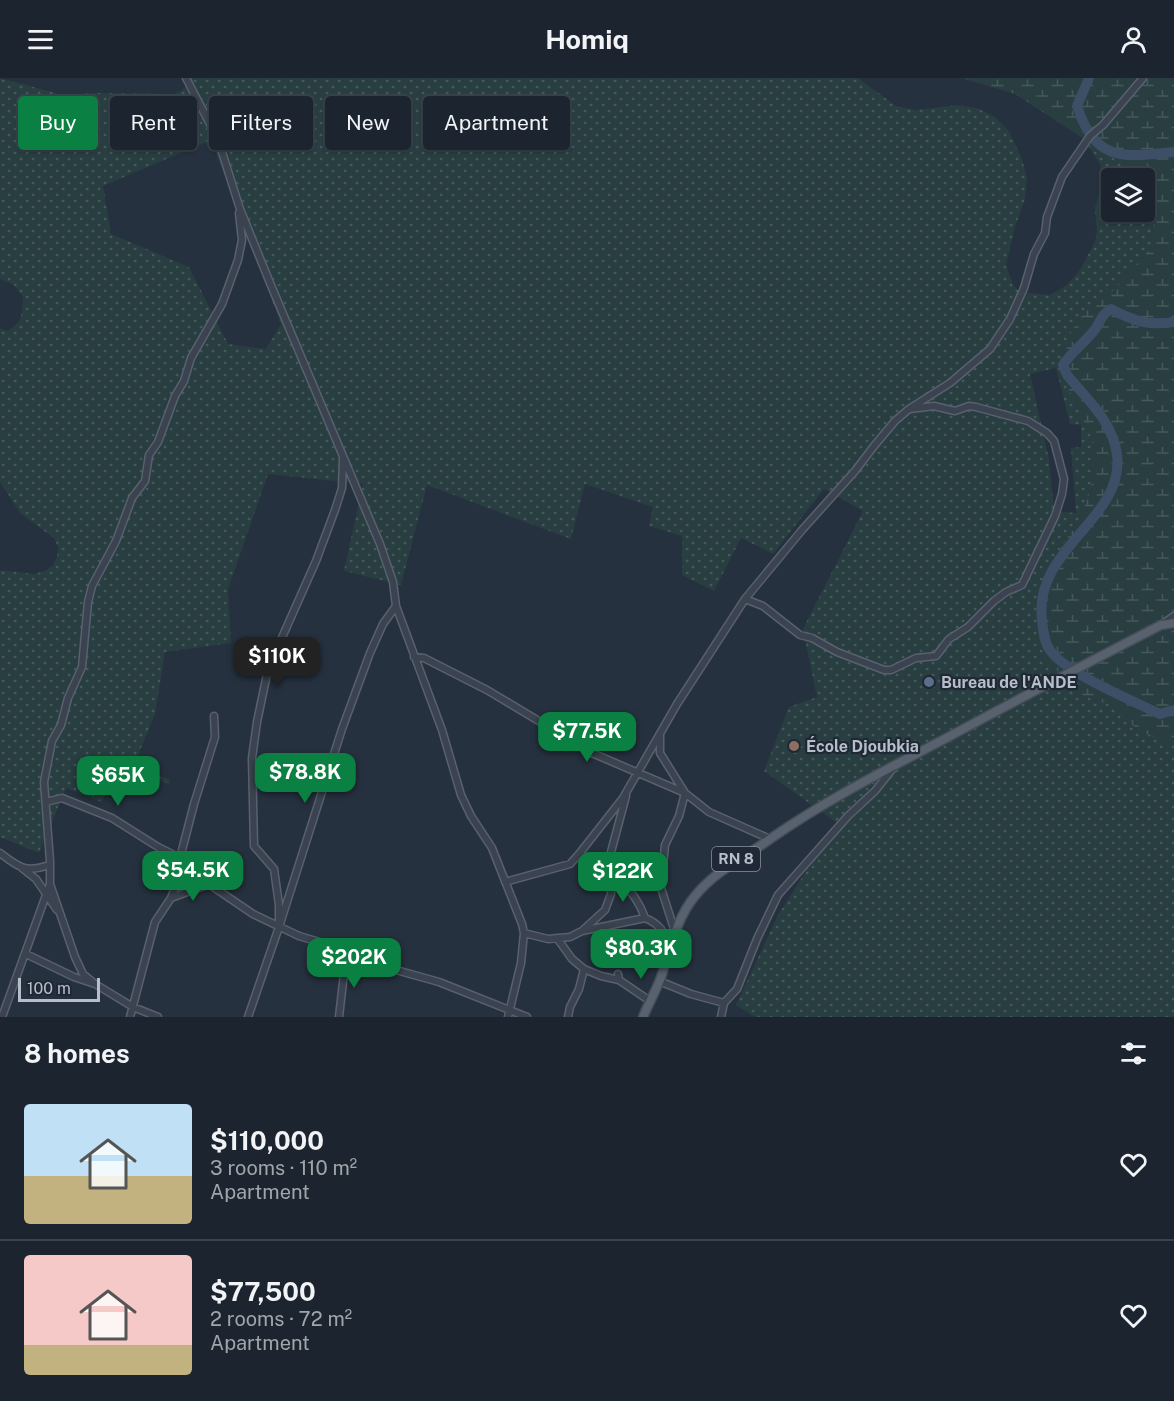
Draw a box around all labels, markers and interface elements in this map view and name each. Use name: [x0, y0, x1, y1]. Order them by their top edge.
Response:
icon: menu: [24, 23, 57, 56]
text: Homiq: [545, 23, 629, 55]
icon: person: [1117, 23, 1150, 56]
chip: Buy: [18, 96, 98, 150]
chip: Rent: [110, 96, 197, 150]
chip: Filters: [209, 96, 313, 150]
chip: New: [325, 96, 411, 150]
chip: Apartment: [423, 96, 570, 150]
map controls: [1101, 168, 1155, 222]
button: layers: [1101, 168, 1155, 222]
pin: $110K: [235, 637, 319, 688]
text: $110K: [248, 644, 306, 668]
place label: Bureau de l'ANDE: [941, 673, 1077, 692]
marker: Bureau de l'ANDE: [922, 675, 936, 689]
pin: $77.5K: [538, 712, 636, 763]
text: $77.5K: [552, 719, 622, 743]
place label: École Djoubkia: [806, 736, 919, 756]
marker: École Djoubkia: [787, 739, 801, 753]
pin: $78.8K: [256, 753, 354, 804]
pin: $65K: [82, 756, 154, 807]
text: $78.8K: [269, 760, 341, 784]
text: $65K: [91, 763, 145, 787]
road number: RN 8: [712, 847, 760, 871]
pin: $54.5K: [144, 851, 242, 902]
pin: $122K: [581, 852, 665, 903]
text: $54.5K: [156, 858, 230, 882]
text: $122K: [592, 859, 654, 883]
pin: $80.3K: [592, 929, 690, 980]
text: $80.3K: [605, 936, 677, 960]
pin: $202K: [312, 938, 396, 989]
text: $202K: [321, 945, 387, 969]
scale bar: [18, 975, 100, 1002]
text: 100 m: [27, 979, 71, 998]
icon: filters: [1117, 1037, 1150, 1070]
text: 8 homes: [24, 1038, 130, 1069]
text: $110,000: [210, 1125, 324, 1156]
icon: home: [72, 1128, 144, 1200]
icon: heart: [1117, 1148, 1150, 1181]
text: 3 rooms · 110 m²: [210, 1156, 357, 1180]
text: Apartment: [210, 1180, 310, 1204]
text: $77,500: [210, 1276, 316, 1307]
icon: home: [72, 1279, 144, 1351]
icon: heart: [1117, 1299, 1150, 1332]
text: 2 rooms · 72 m²: [210, 1307, 352, 1331]
text: Apartment: [210, 1331, 310, 1355]

